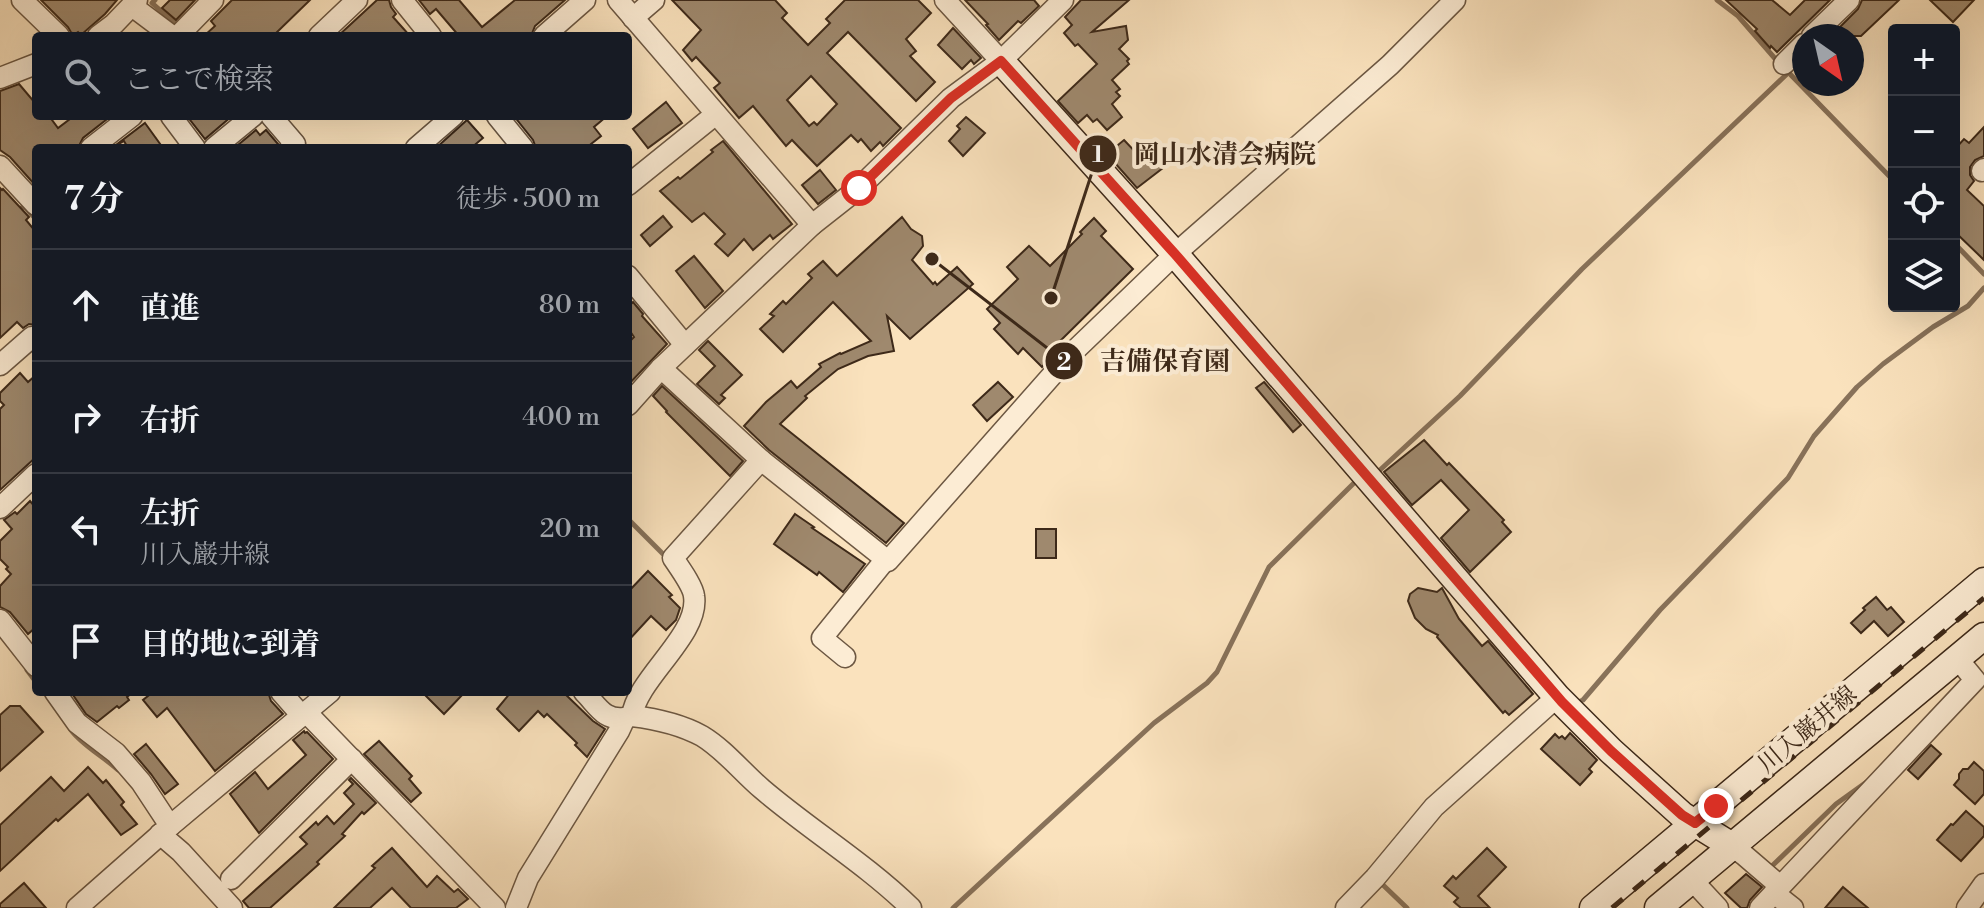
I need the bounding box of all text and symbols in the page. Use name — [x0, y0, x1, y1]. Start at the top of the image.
north arrow — [1792, 24, 1864, 96]
map controls — [1888, 24, 1960, 312]
button: + — [1888, 24, 1960, 96]
search box — [32, 32, 632, 120]
icon: search — [60, 54, 104, 98]
text: ここで検索 — [124, 61, 274, 99]
button: − — [1888, 96, 1960, 168]
callout: 岡山水清会病院 — [1078, 129, 1332, 179]
text: 岡山水清会病院 — [1134, 139, 1316, 171]
text: 1 — [1092, 140, 1104, 170]
button: locate — [1888, 168, 1960, 240]
route start — [841, 170, 877, 206]
text: 7 分 — [64, 179, 124, 221]
text: 徒歩 · 500 m — [456, 183, 600, 215]
button: layers — [1888, 240, 1960, 312]
icon: ahead — [64, 283, 108, 327]
text: 80 m — [539, 289, 600, 321]
text: 直進 — [140, 290, 200, 328]
callout: 吉備保育園 — [1044, 336, 1246, 386]
text: 吉備保育園 — [1100, 346, 1230, 378]
text: 2 — [1057, 348, 1072, 378]
icon: right — [64, 395, 108, 439]
text: 400 m — [522, 401, 600, 433]
text: 右折 — [140, 402, 200, 440]
text: 左折 — [140, 495, 200, 533]
icon: left — [64, 507, 108, 551]
text: 20 m — [540, 513, 600, 545]
text: 川入巌井線 — [140, 539, 270, 571]
icon: arrive — [64, 619, 108, 663]
text: 目的地に到着 — [140, 626, 320, 664]
street label: 川入巌井線 — [1752, 680, 1863, 780]
route end — [1698, 788, 1734, 824]

